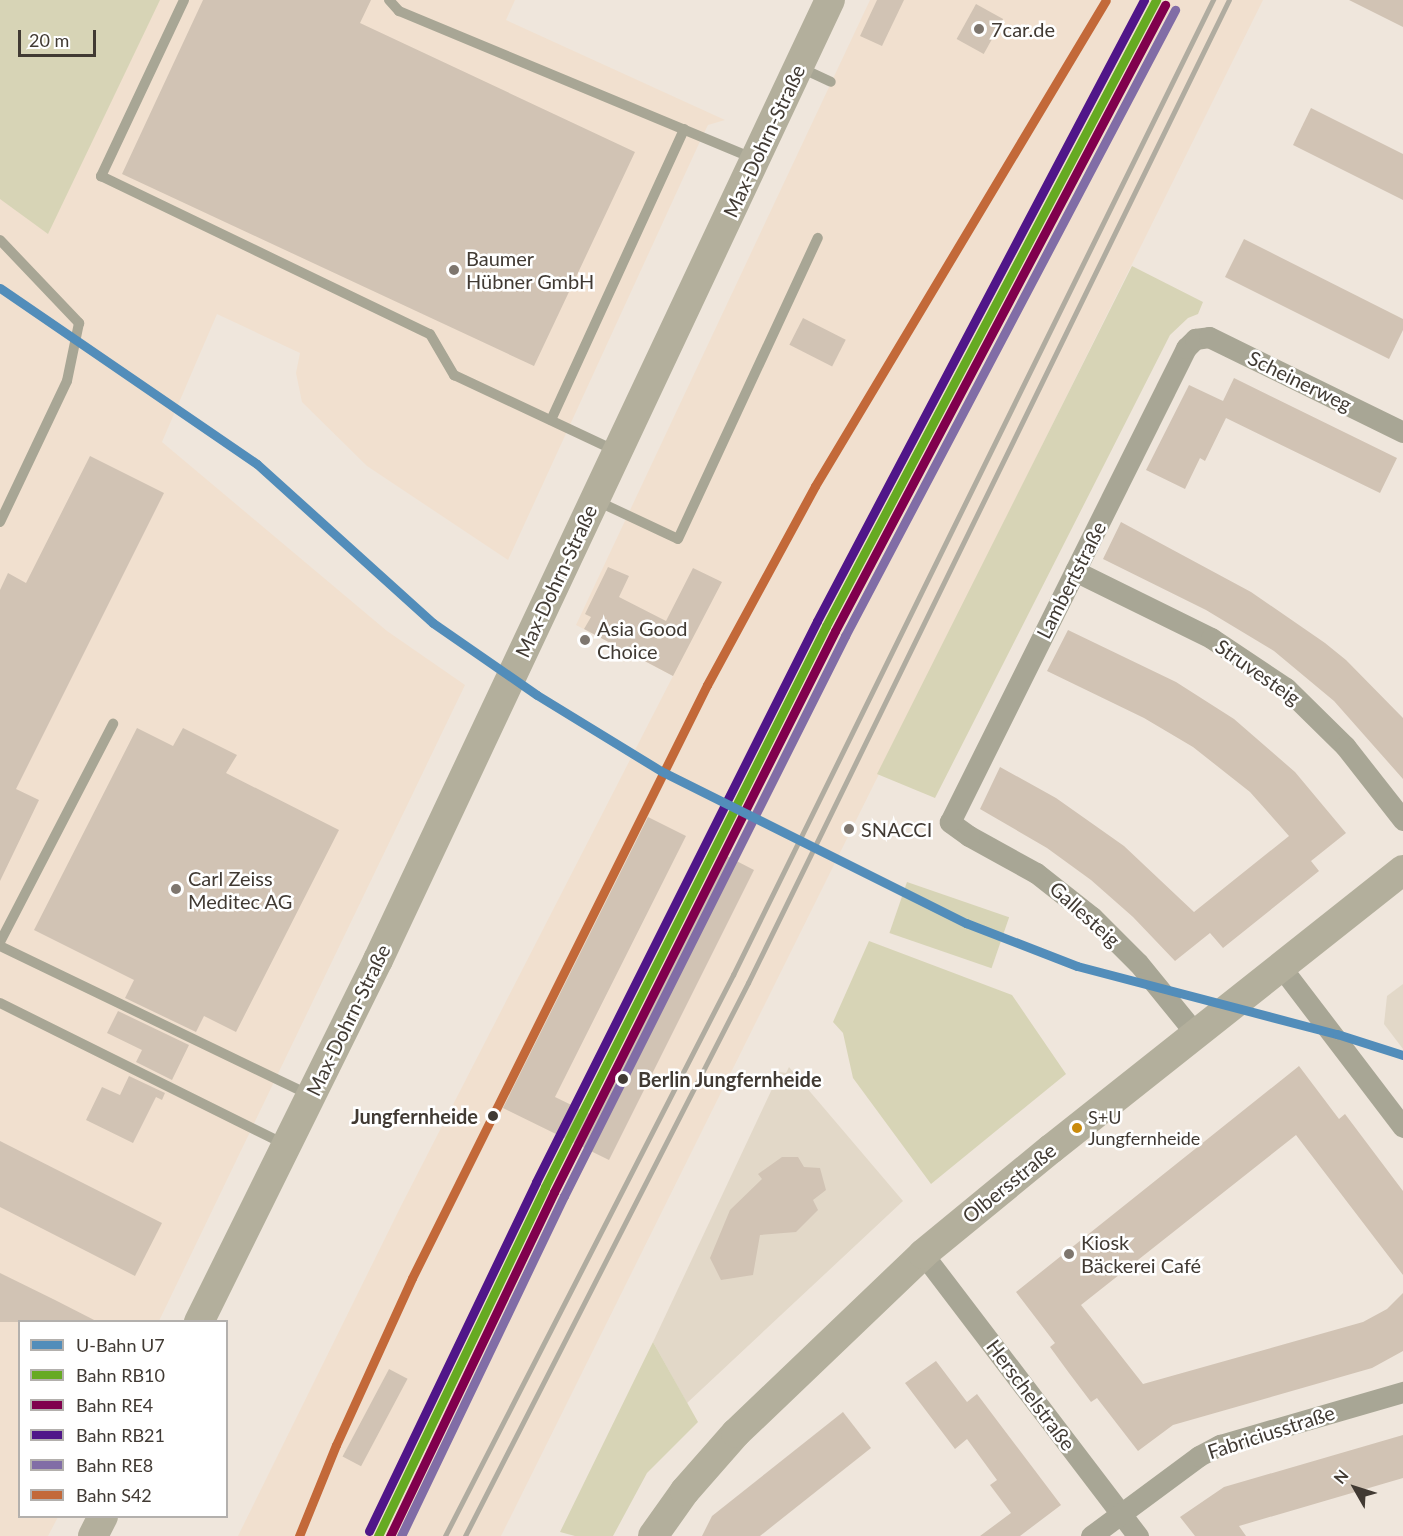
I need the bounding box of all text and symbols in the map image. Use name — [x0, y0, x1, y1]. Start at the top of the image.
place label: 7car.de — [991, 17, 1055, 41]
scale bar — [21, 18, 99, 56]
marker: 7car.de — [972, 22, 986, 36]
text: 20 m — [29, 29, 69, 51]
street label: Max-Dohrn-Straße — [718, 61, 810, 221]
place label: Baumer Hübner GmbH — [466, 246, 595, 293]
marker: Baumer Hübner GmbH — [447, 263, 461, 277]
street label: Scheinerweg — [1244, 346, 1356, 416]
street label: Max-Dohrn-Straße — [510, 501, 602, 661]
street label: Lambertstraße — [1031, 518, 1111, 642]
place label: Asia Good Choice — [597, 616, 687, 663]
marker: Asia Good Choice — [578, 633, 592, 647]
street label: Struvesteig — [1211, 634, 1305, 710]
place label: SNACCI — [861, 817, 932, 841]
marker: SNACCI — [842, 822, 856, 836]
place label: Carl Zeiss Meditec AG — [188, 866, 293, 913]
street label: Gallesteig — [1045, 876, 1125, 952]
marker: Carl Zeiss Meditec AG — [169, 882, 183, 896]
street label: Max-Dohrn-Straße — [301, 940, 395, 1100]
place label: Berlin Jungfernheide — [638, 1067, 822, 1091]
marker: Berlin Jungfernheide — [613, 1069, 633, 1089]
place label: Jungfernheide — [351, 1104, 478, 1128]
marker: Jungfernheide — [483, 1106, 503, 1126]
place label: S+U Jungfernheide — [1088, 1107, 1200, 1150]
marker: S+U Jungfernheide — [1071, 1122, 1083, 1134]
street label: Olbersstraße — [957, 1138, 1061, 1228]
place label: Kiosk Bäckerei Café — [1081, 1230, 1201, 1277]
marker: Kiosk Bäckerei Café — [1062, 1247, 1076, 1261]
legend — [18, 1320, 228, 1518]
text: U-Bahn U7 — [76, 1334, 165, 1356]
street label: Herschelstraße — [982, 1335, 1080, 1455]
text: Bahn RB10 — [76, 1364, 165, 1386]
text: Bahn RE4 — [76, 1394, 153, 1416]
street label: Fabriciusstraße — [1204, 1400, 1338, 1464]
text: Bahn RB21 — [76, 1424, 165, 1446]
text: Bahn RE8 — [76, 1454, 153, 1476]
north arrow — [1325, 1458, 1385, 1518]
text: N — [1329, 1466, 1352, 1487]
text: Bahn S42 — [76, 1484, 152, 1506]

